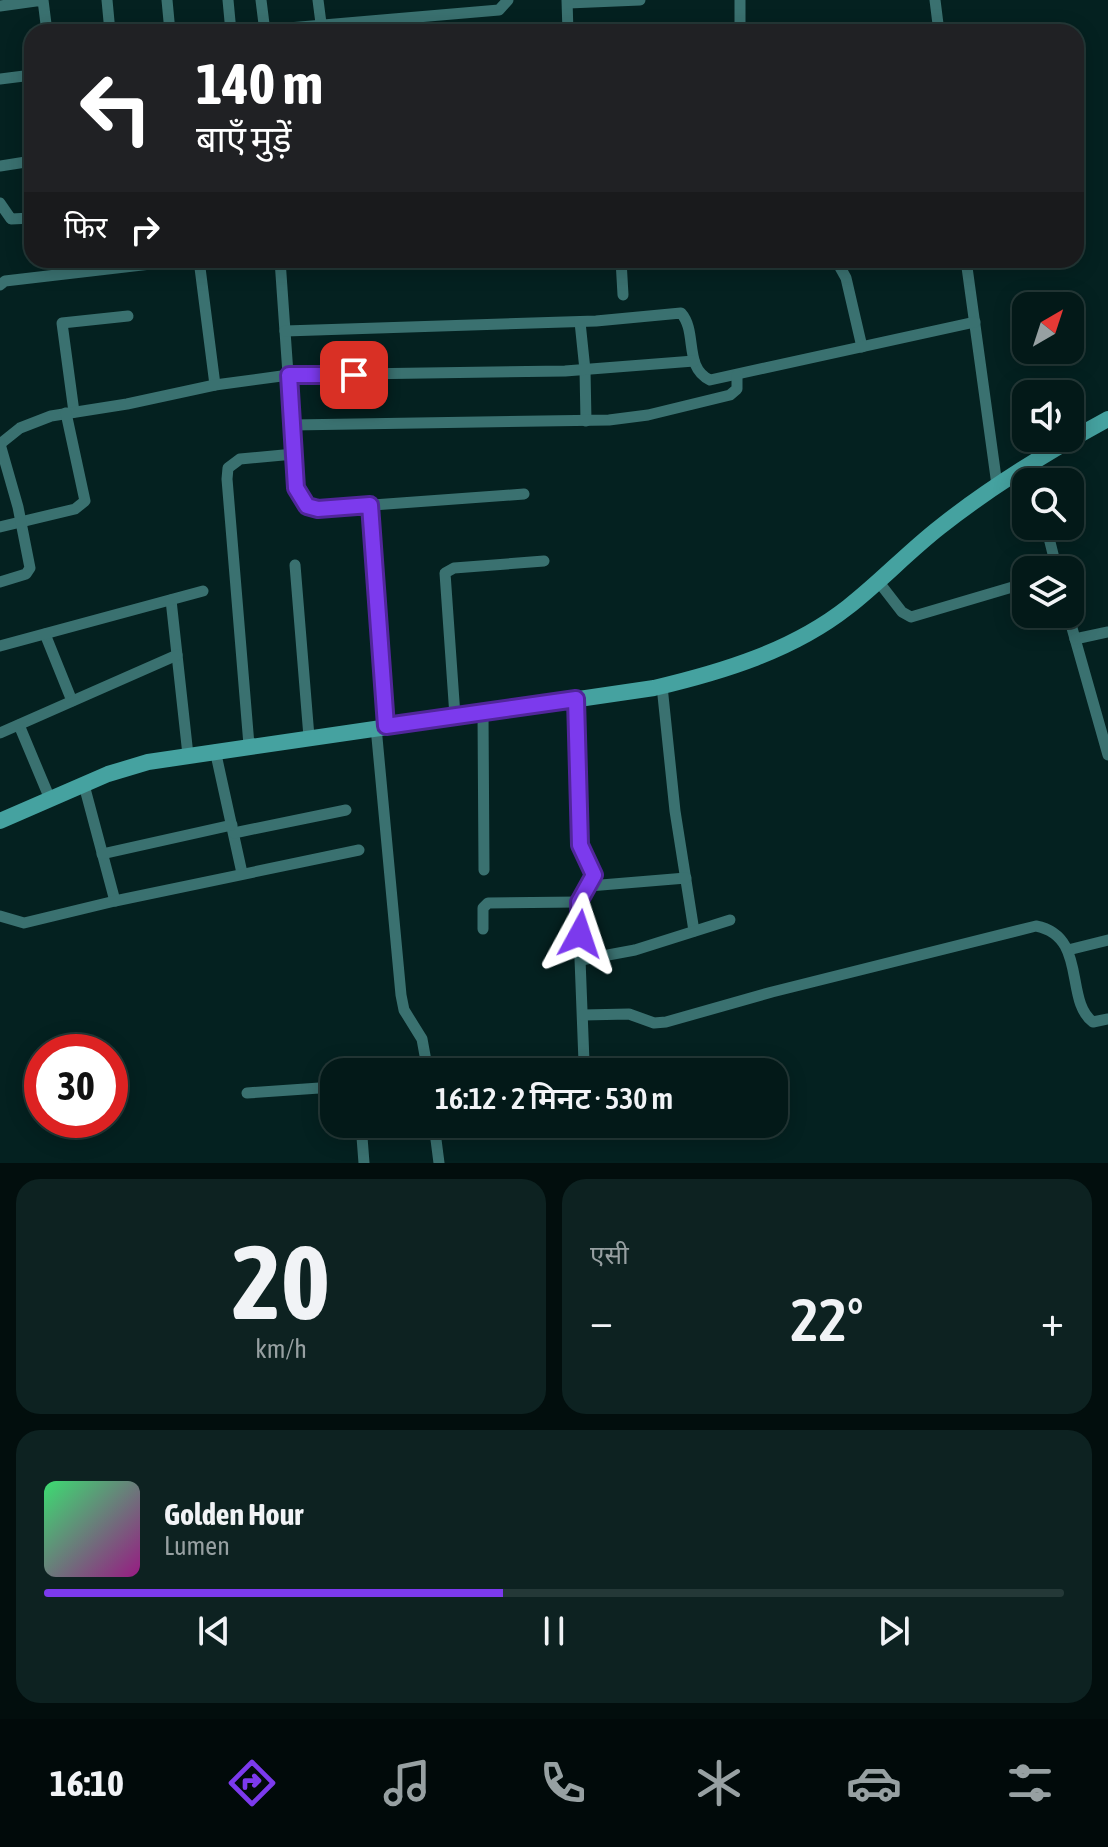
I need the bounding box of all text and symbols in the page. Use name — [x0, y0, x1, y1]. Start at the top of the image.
text: 140 m — [196, 52, 323, 116]
icon: left — [64, 56, 168, 160]
text: बाएँ मुड़ें — [196, 118, 292, 160]
icon: right — [123, 208, 167, 252]
text: फिर — [64, 210, 107, 244]
north arrow — [1012, 292, 1084, 364]
map controls — [1012, 292, 1084, 628]
pin — [320, 341, 388, 409]
icon: arrive — [332, 353, 376, 397]
button: sound — [1012, 380, 1084, 452]
button: search — [1012, 468, 1084, 540]
button: layers — [1012, 556, 1084, 628]
position arrow — [538, 892, 622, 976]
speed limit sign: 30 — [24, 1034, 128, 1138]
text: 16:12 · 2 मिनट · 530 m — [435, 1081, 673, 1115]
text: 20 — [232, 1222, 330, 1341]
text: एसी — [590, 1240, 629, 1270]
text: 22° — [791, 1285, 863, 1354]
text: − — [590, 1295, 613, 1345]
text: + — [1041, 1295, 1064, 1345]
text: km/h — [255, 1334, 307, 1364]
text: Golden Hour — [164, 1497, 303, 1531]
text: Lumen — [164, 1531, 230, 1561]
icon: previous — [192, 1609, 236, 1653]
icon: pause — [532, 1609, 576, 1653]
icon: next — [872, 1609, 916, 1653]
icon: directions — [224, 1755, 280, 1811]
icon: music — [379, 1755, 435, 1811]
icon: phone — [535, 1755, 591, 1811]
icon: climate — [691, 1755, 747, 1811]
icon: car — [846, 1755, 902, 1811]
icon: filters — [1002, 1755, 1058, 1811]
text: 16:10 — [50, 1762, 124, 1804]

